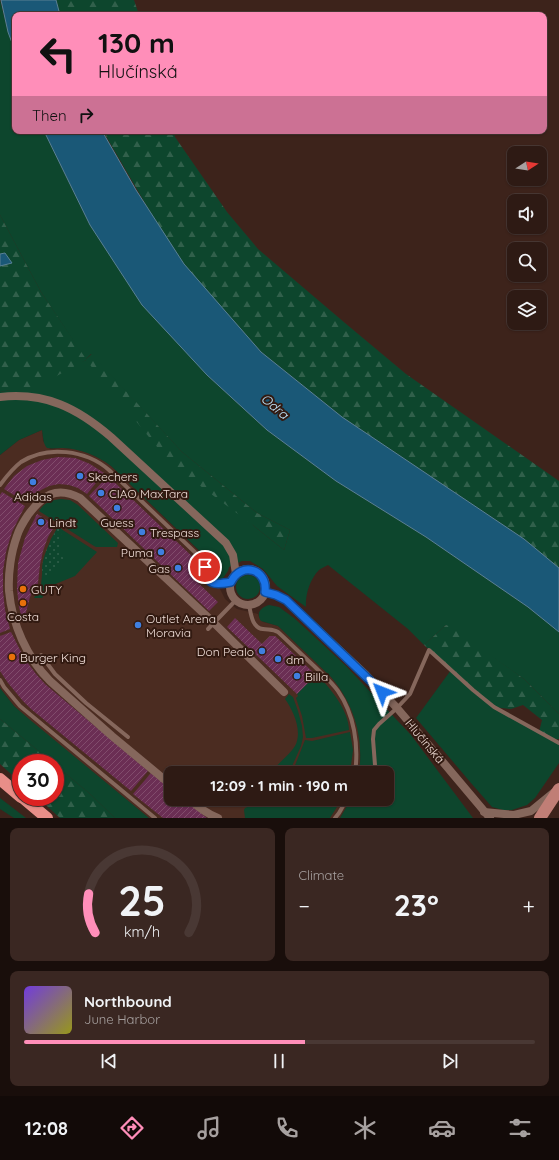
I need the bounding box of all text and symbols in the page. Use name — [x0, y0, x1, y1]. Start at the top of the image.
text: 130 m — [98, 25, 175, 60]
icon: left — [32, 28, 84, 80]
text: Hlučínská — [98, 60, 178, 83]
icon: right — [75, 104, 97, 126]
text: Then — [32, 106, 67, 125]
north arrow — [507, 146, 547, 186]
map controls — [507, 146, 547, 330]
button: sound — [507, 194, 547, 234]
button: search — [507, 242, 547, 282]
button: layers — [507, 290, 547, 330]
water label: Odra — [258, 390, 293, 423]
place label: Skechers — [88, 469, 138, 484]
marker: Skechers — [75, 471, 85, 481]
marker: Adidas — [28, 477, 38, 487]
place label: CIAO MaxTara — [109, 486, 188, 501]
marker: CIAO MaxTara — [96, 488, 106, 498]
place label: Adidas — [14, 489, 52, 504]
marker: Guess — [112, 503, 122, 513]
place label: Lindt — [49, 515, 76, 530]
place label: Guess — [100, 515, 134, 530]
marker: Lindt — [36, 517, 46, 527]
place label: Trespass — [150, 525, 199, 540]
marker: Trespass — [137, 527, 147, 537]
place label: Puma — [121, 545, 153, 560]
marker: Puma — [156, 547, 166, 557]
pin — [188, 550, 222, 584]
icon: arrive — [194, 556, 216, 578]
place label: Gas — [149, 561, 170, 576]
marker: Gas — [173, 563, 183, 573]
place label: GUTY — [31, 582, 62, 597]
marker: GUTY — [18, 584, 28, 594]
marker: Costa — [18, 598, 28, 608]
place label: Costa — [7, 609, 39, 624]
place label: Outlet Arena Moravia — [146, 611, 216, 640]
marker: Outlet Arena Moravia — [133, 620, 143, 630]
place label: Don Pealo — [197, 644, 254, 659]
marker: Don Pealo — [257, 646, 267, 656]
place label: Burger King — [20, 650, 86, 665]
marker: Burger King — [7, 652, 17, 662]
place label: dm — [286, 652, 304, 667]
marker: dm — [273, 654, 283, 664]
place label: Billa — [305, 669, 328, 684]
marker: Billa — [292, 671, 302, 681]
position arrow — [361, 671, 403, 713]
street label: Hlučínská — [402, 716, 448, 766]
speed limit sign: 30 — [12, 754, 64, 806]
text: 12:09 · 1 min · 190 m — [210, 776, 348, 795]
text: Climate — [299, 867, 344, 883]
text: 25 — [118, 873, 166, 925]
text: 23° — [394, 886, 439, 924]
text: − — [299, 892, 310, 920]
text: + — [523, 892, 535, 920]
text: km/h — [124, 922, 160, 940]
text: Northbound — [84, 992, 172, 1011]
text: June Harbor — [84, 1011, 160, 1027]
icon: previous — [98, 1050, 120, 1072]
icon: pause — [268, 1050, 290, 1072]
icon: next — [439, 1050, 461, 1072]
icon: directions — [118, 1114, 146, 1142]
icon: music — [195, 1114, 223, 1142]
icon: phone — [273, 1114, 301, 1142]
icon: climate — [351, 1114, 379, 1142]
icon: car — [428, 1114, 456, 1142]
icon: filters — [506, 1114, 534, 1142]
text: 12:08 — [25, 1117, 68, 1140]

